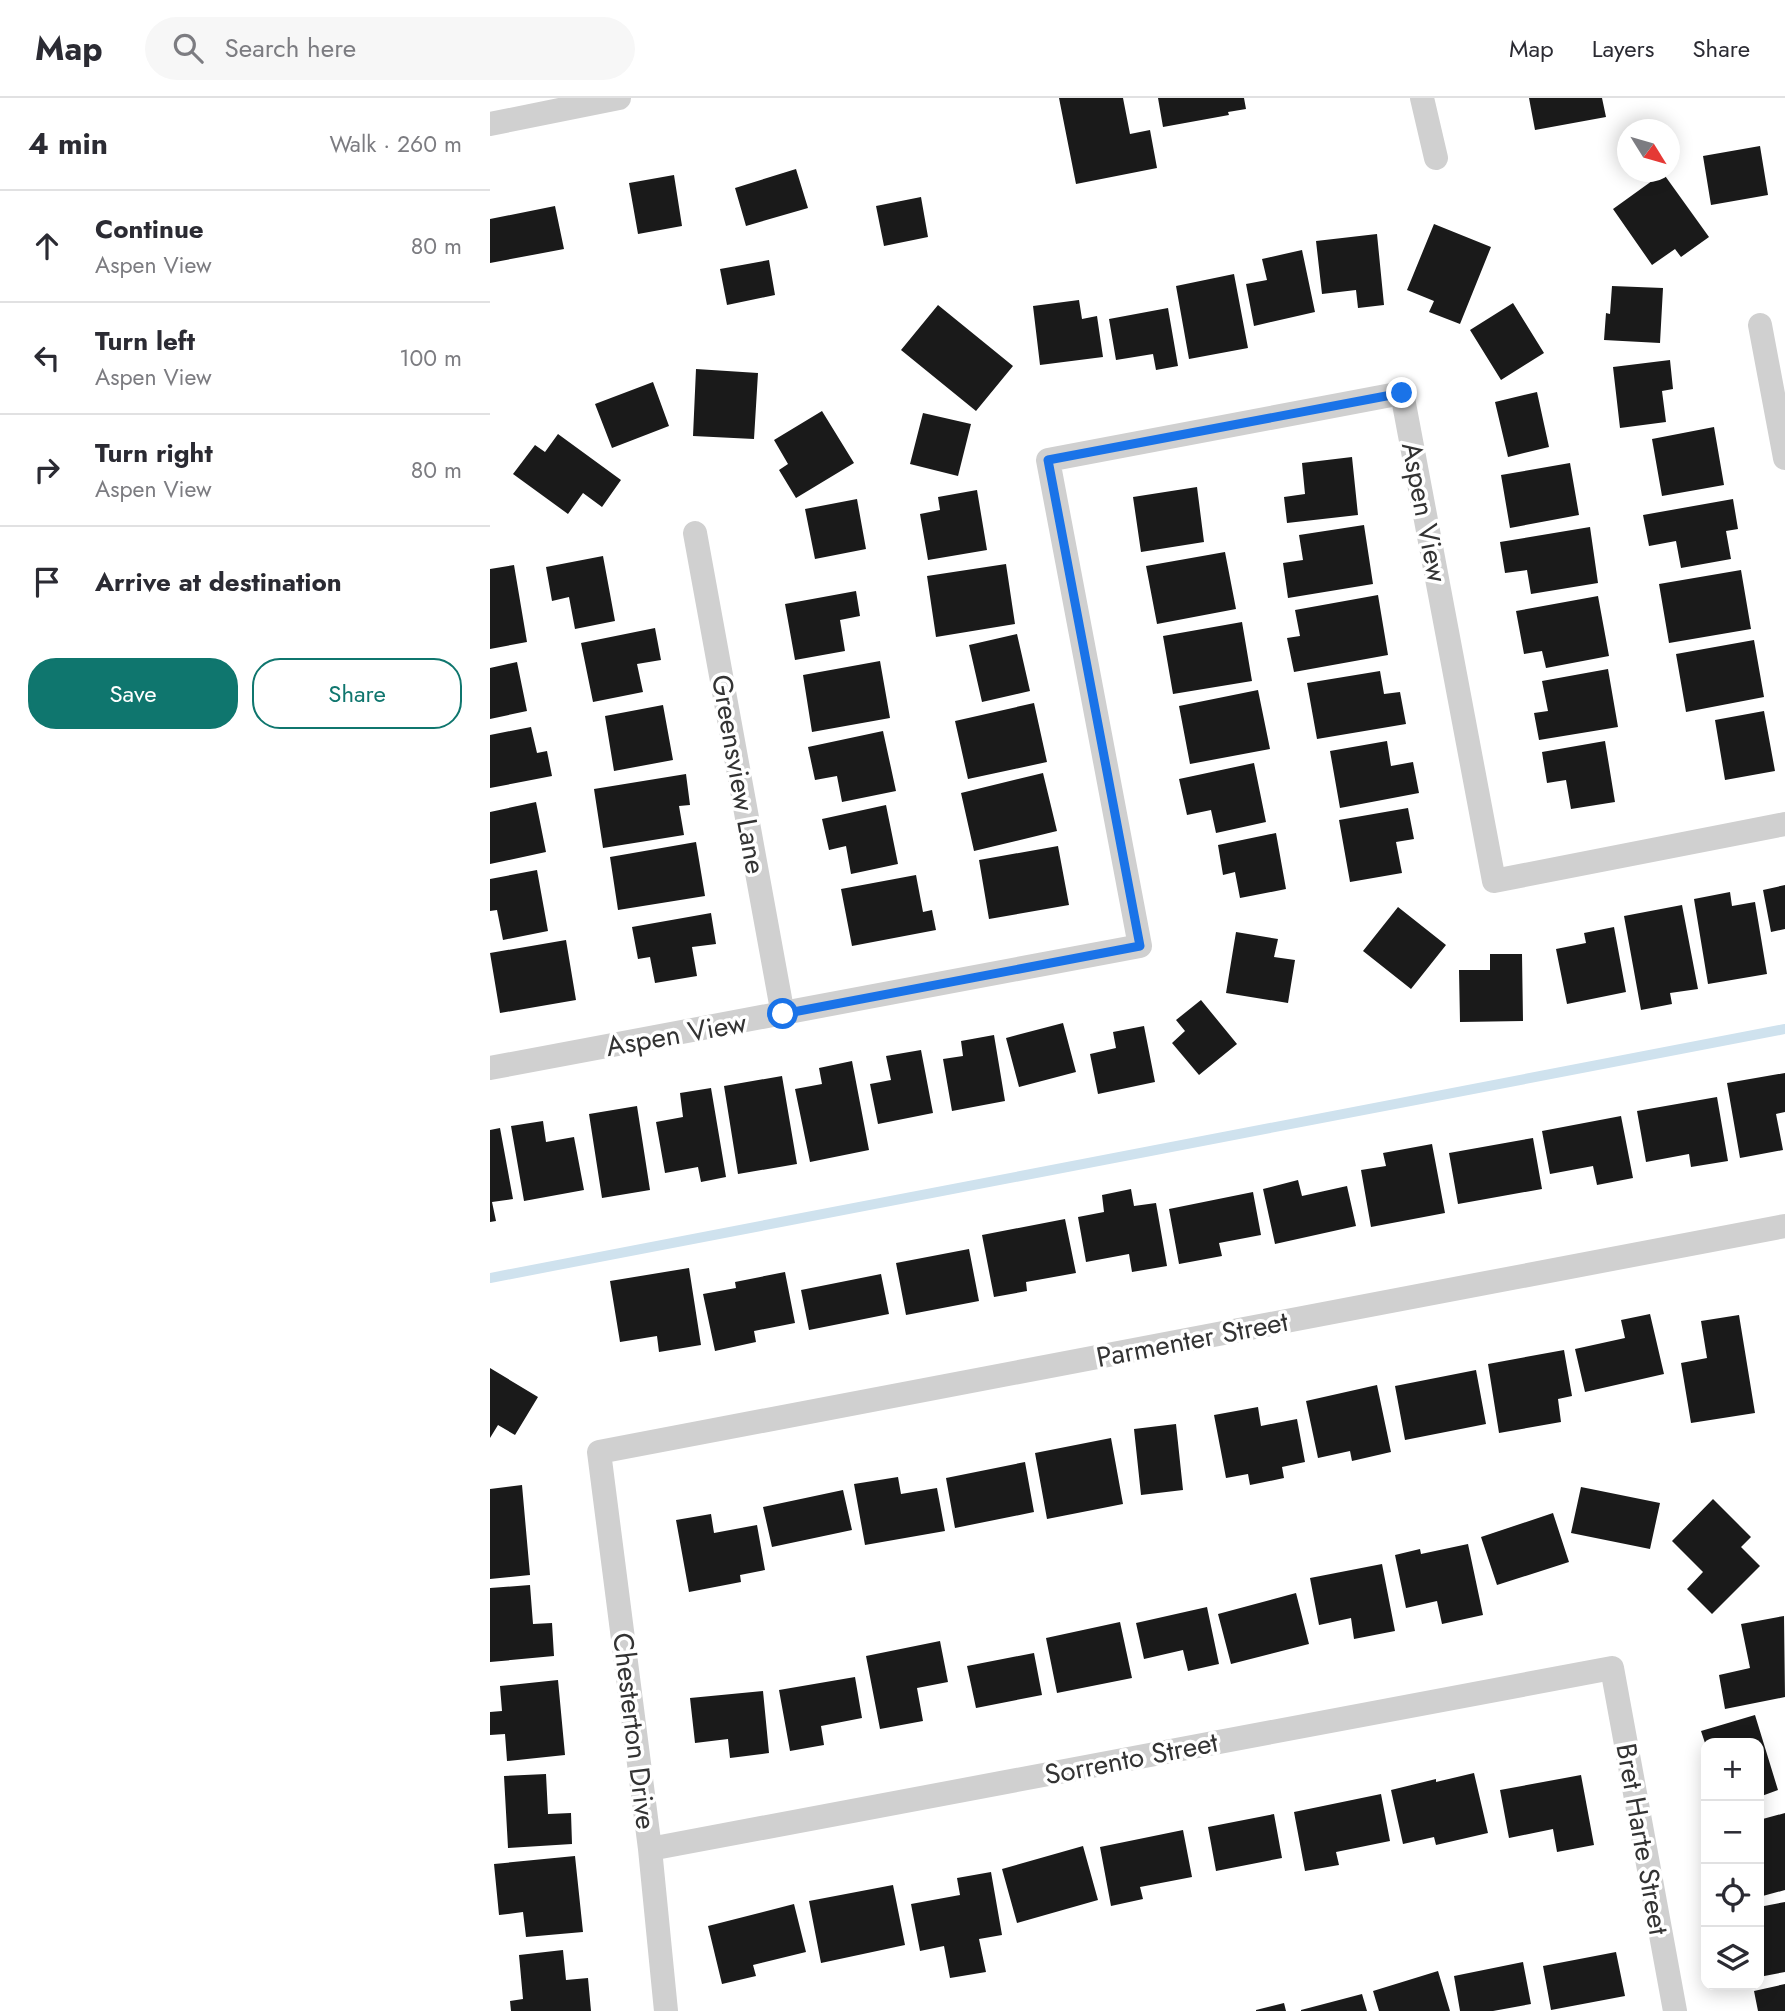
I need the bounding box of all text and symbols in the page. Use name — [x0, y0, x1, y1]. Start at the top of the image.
search box — [145, 17, 635, 80]
text: Map — [35, 25, 103, 72]
icon: search — [169, 29, 207, 67]
text: Search here — [225, 29, 356, 67]
text: Map — [1509, 31, 1554, 66]
text: Layers — [1592, 31, 1654, 66]
text: Share — [1692, 31, 1750, 66]
north arrow — [1617, 119, 1680, 182]
text: 4 min — [28, 122, 108, 165]
text: Walk · 260 m — [329, 127, 462, 161]
text: Continue — [95, 210, 204, 248]
icon: ahead — [28, 227, 66, 265]
text: 80 m — [411, 229, 462, 263]
text: Aspen View — [95, 248, 212, 282]
text: Turn left — [95, 322, 195, 360]
icon: left — [28, 339, 66, 377]
text: 100 m — [399, 341, 462, 375]
text: Aspen View — [95, 360, 212, 394]
route end — [1386, 377, 1417, 408]
text: Turn right — [95, 434, 213, 472]
street label: Aspen View — [1391, 438, 1458, 586]
icon: right — [28, 451, 66, 489]
text: 80 m — [411, 453, 462, 487]
text: Aspen View — [95, 472, 212, 506]
icon: arrive — [28, 563, 66, 601]
text: Arrive at destination — [95, 563, 342, 601]
button: Save — [28, 658, 238, 729]
button: Share — [252, 658, 462, 729]
street label: Greensview Lane — [701, 671, 776, 877]
route start — [767, 998, 798, 1029]
street label: Aspen View — [603, 1002, 750, 1067]
street label: Parmenter Street — [1093, 1301, 1292, 1378]
street label: Chesterton Drive — [602, 1630, 667, 1832]
street label: Sorrento Street — [1041, 1722, 1222, 1795]
map controls — [1701, 1738, 1764, 1990]
button: + — [1701, 1738, 1764, 1801]
street label: Bret Harte Street — [1605, 1740, 1680, 1938]
button: − — [1701, 1801, 1764, 1864]
button: locate — [1701, 1864, 1764, 1927]
button: layers — [1701, 1927, 1764, 1990]

